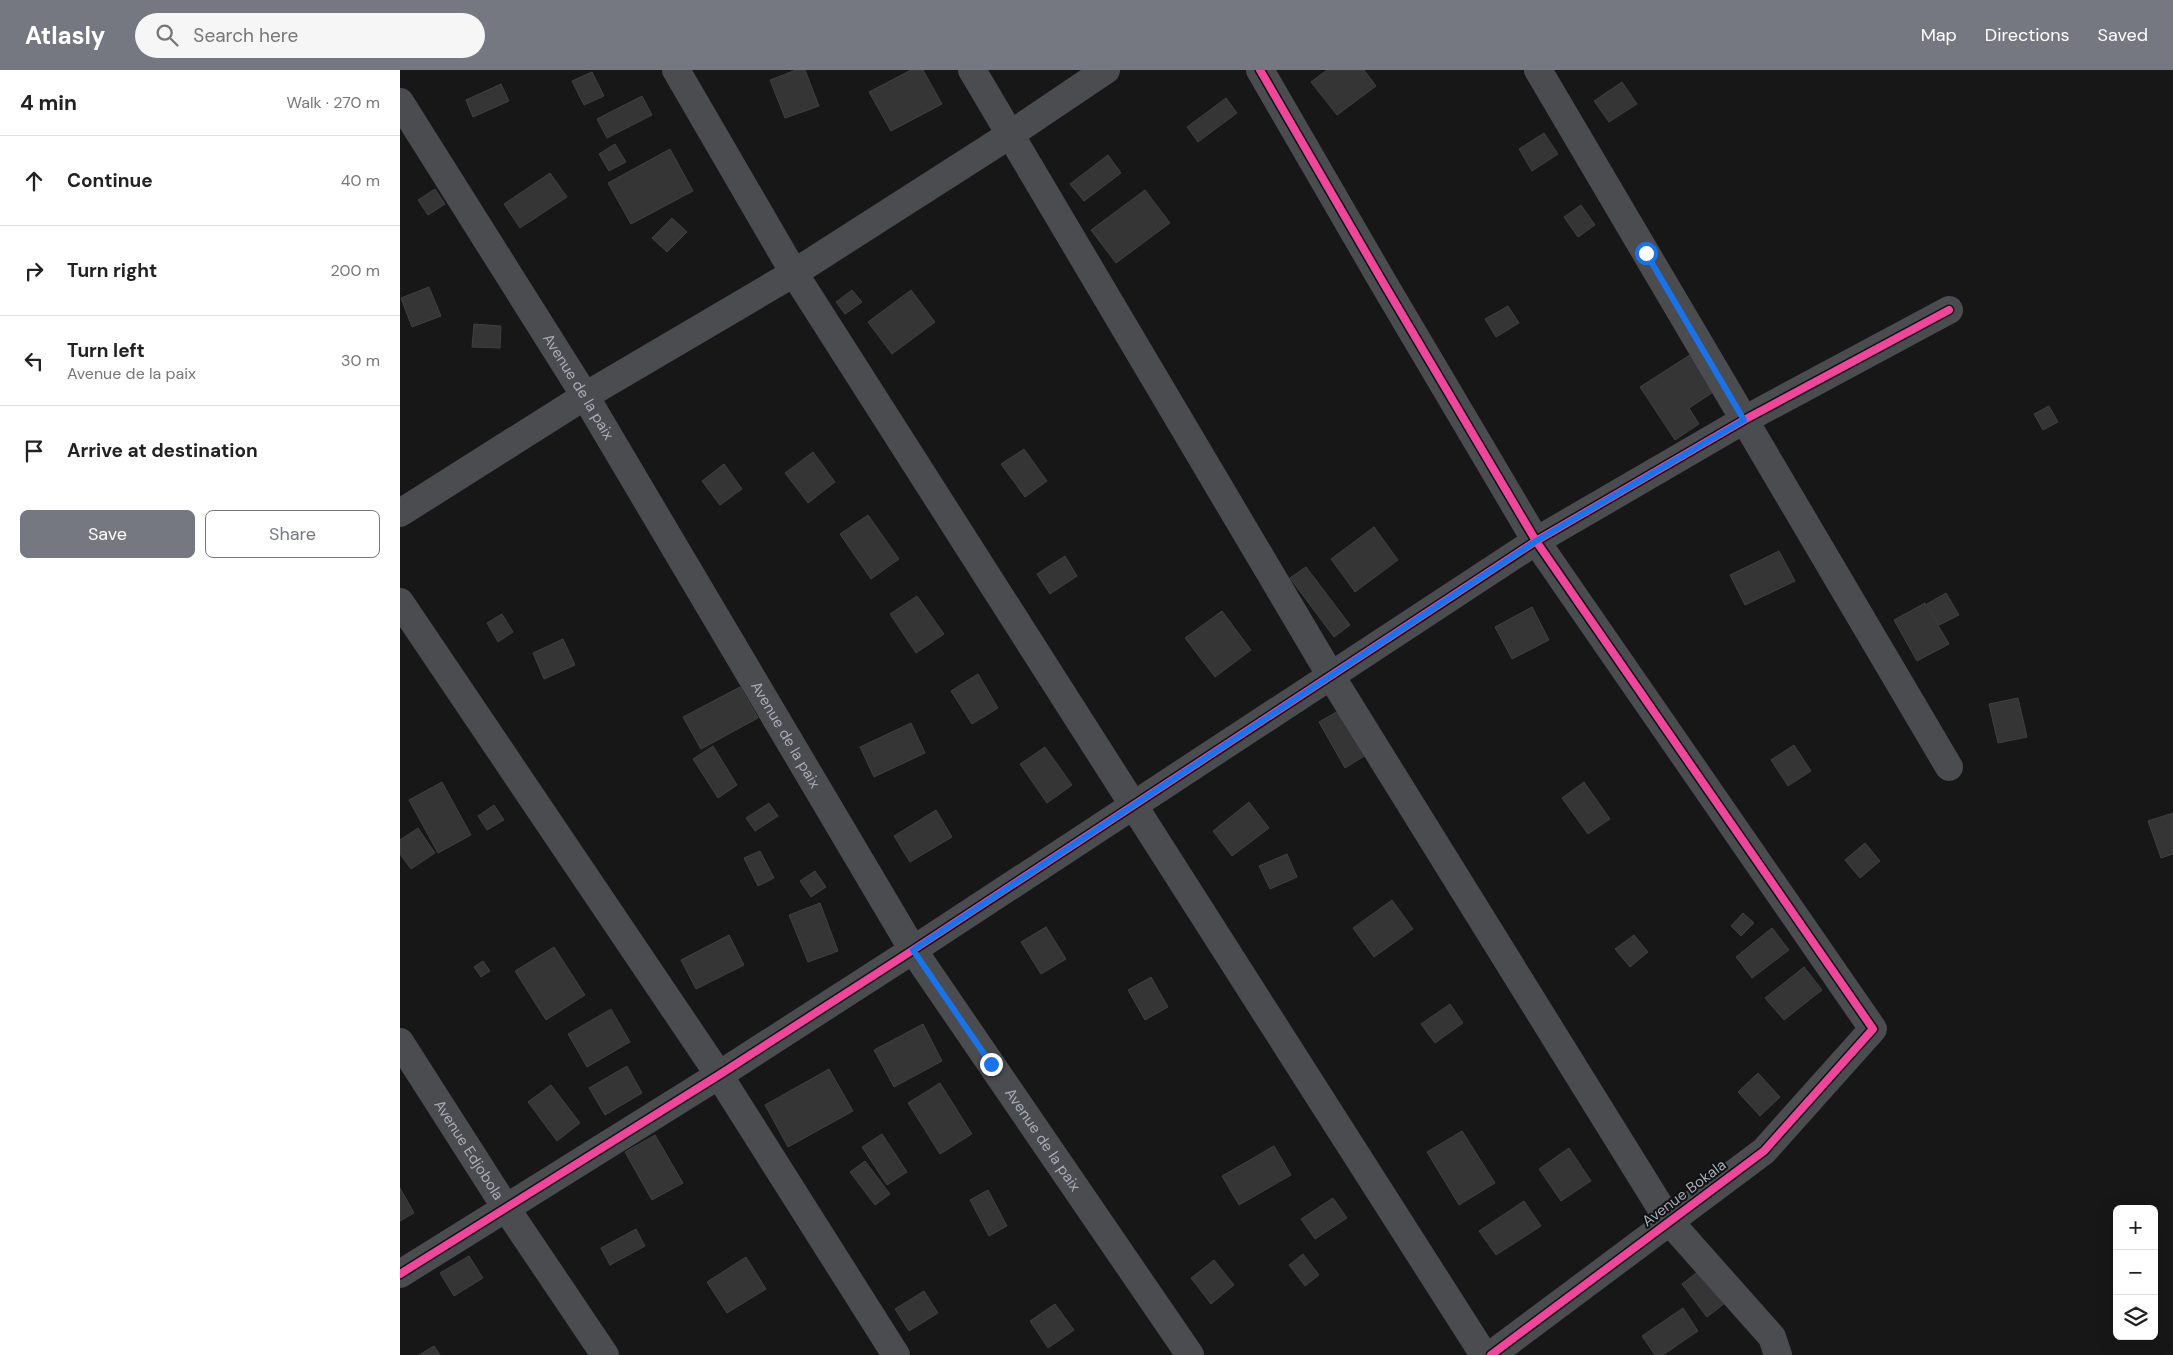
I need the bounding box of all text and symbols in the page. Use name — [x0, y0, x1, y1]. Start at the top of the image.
search box — [135, 13, 485, 58]
text: Atlasly — [25, 20, 105, 51]
icon: search — [153, 21, 181, 49]
text: Search here — [193, 23, 298, 48]
text: Map — [1921, 23, 1957, 47]
text: Directions — [1985, 23, 2070, 47]
text: Saved — [2098, 23, 2148, 47]
text: 4 min — [20, 89, 77, 117]
text: Walk · 270 m — [287, 92, 380, 113]
icon: ahead — [20, 167, 48, 195]
text: Continue — [67, 168, 153, 193]
text: 40 m — [341, 170, 380, 191]
route start — [1635, 242, 1658, 265]
icon: right — [20, 257, 48, 285]
text: Turn right — [67, 258, 157, 283]
text: 200 m — [331, 260, 380, 281]
street label: Avenue de la paix — [538, 330, 619, 444]
text: Turn left — [67, 338, 145, 363]
icon: left — [20, 347, 48, 375]
text: 30 m — [341, 350, 380, 371]
text: Avenue de la paix — [67, 363, 196, 384]
icon: arrive — [20, 437, 48, 465]
text: Arrive at destination — [67, 438, 258, 463]
button: Save — [20, 510, 195, 558]
button: Share — [205, 510, 380, 558]
street label: Avenue de la paix — [746, 678, 825, 792]
route end — [980, 1053, 1003, 1076]
street label: Avenue de la paix — [1000, 1084, 1085, 1196]
street label: Avenue Edjobola — [429, 1096, 508, 1204]
street label: Avenue Bokala — [1638, 1155, 1730, 1231]
map controls — [2113, 1205, 2158, 1340]
button: + — [2113, 1205, 2158, 1250]
button: − — [2113, 1250, 2158, 1295]
button: layers — [2113, 1295, 2158, 1340]

